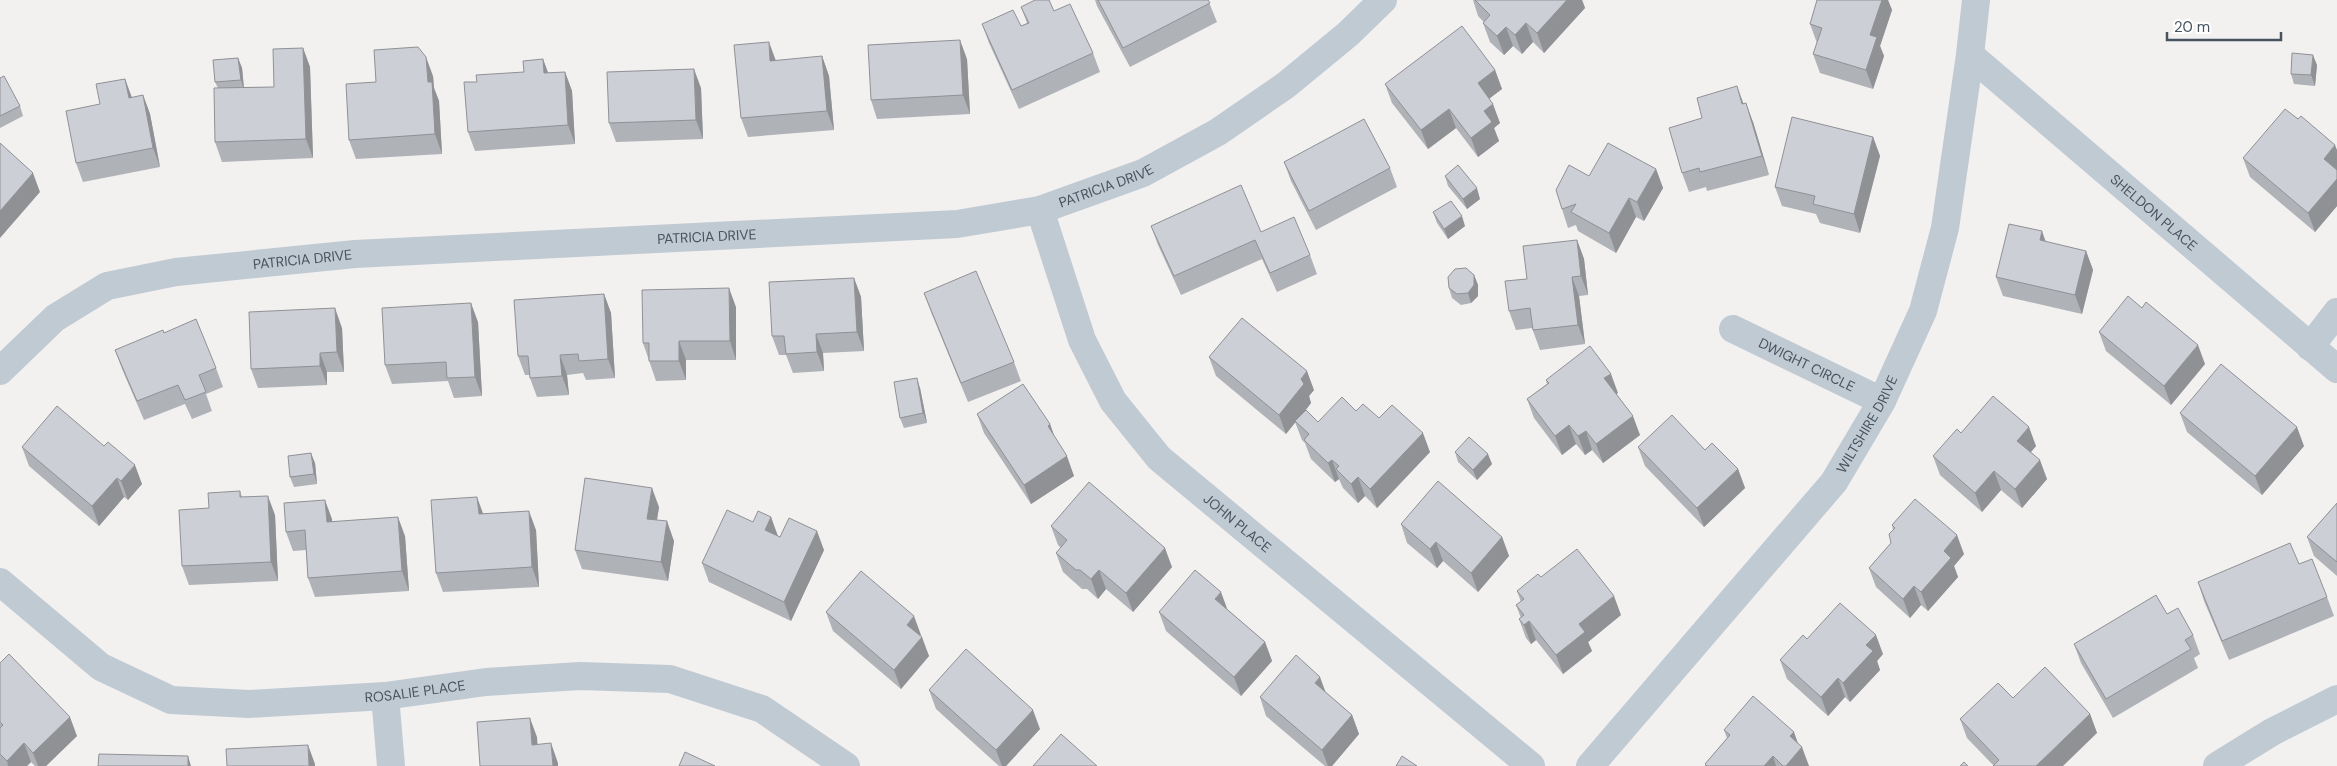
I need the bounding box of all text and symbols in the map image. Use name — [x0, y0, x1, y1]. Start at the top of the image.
scale bar — [2167, 10, 2281, 42]
text: 20 m — [2174, 17, 2210, 37]
street label: PATRICIA DRIVE — [1056, 160, 1157, 212]
street label: SHELDON PLACE — [2107, 170, 2201, 255]
street label: PATRICIA DRIVE — [657, 225, 757, 248]
street label: PATRICIA DRIVE — [252, 245, 353, 273]
street label: DWIGHT CIRCLE — [1756, 334, 1858, 396]
street label: WILTSHIRE DRIVE — [1832, 372, 1902, 477]
street label: JOHN PLACE — [1200, 489, 1275, 556]
street label: ROSALIE PLACE — [364, 676, 466, 706]

